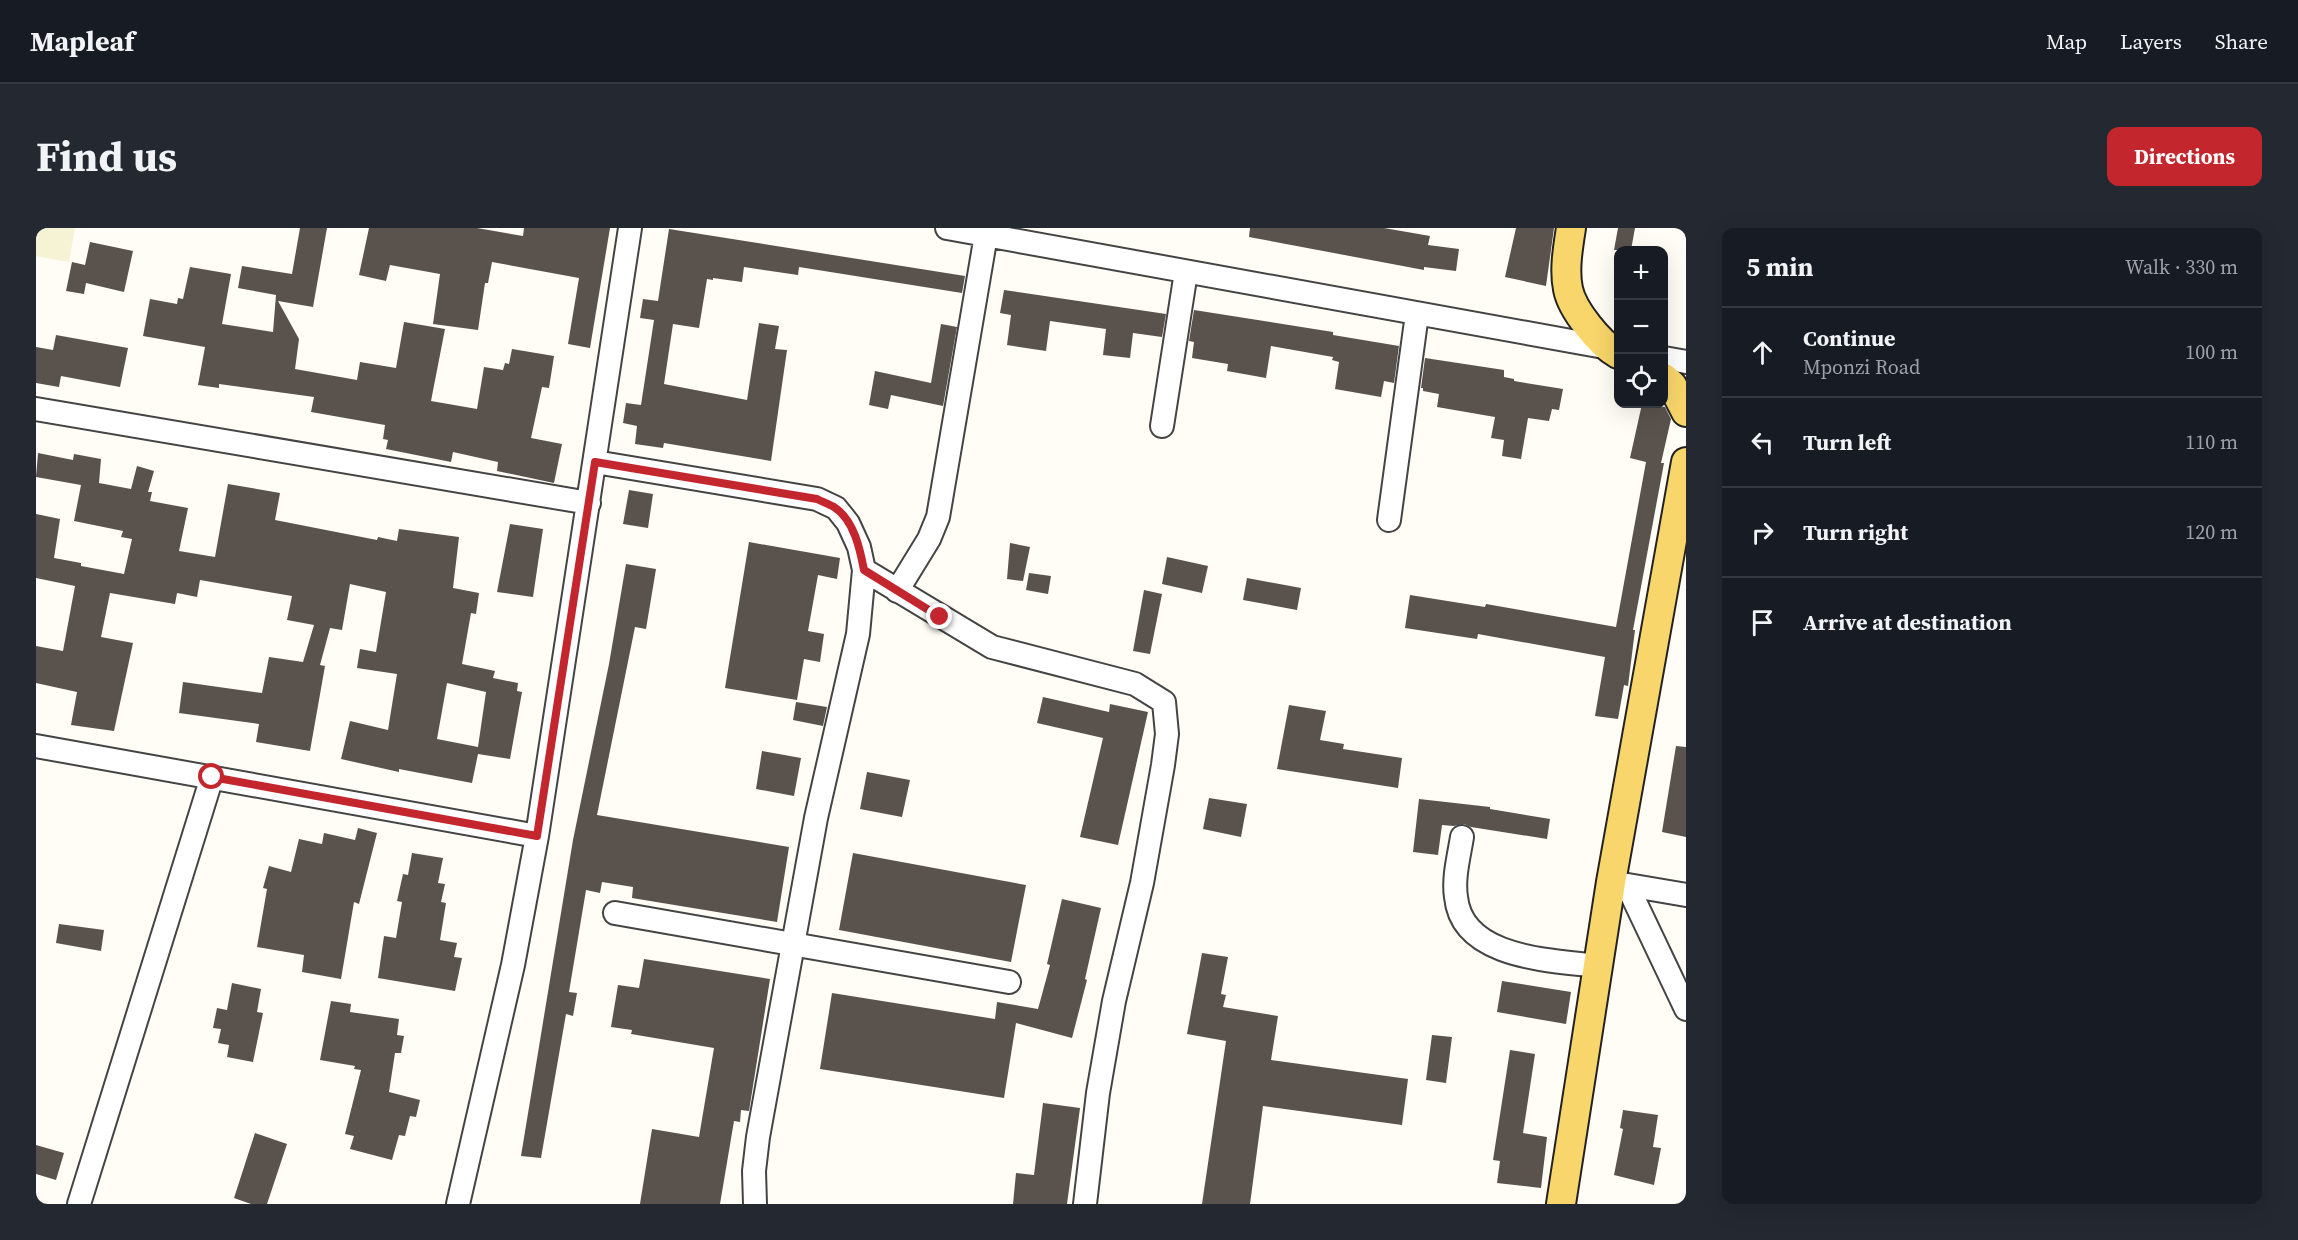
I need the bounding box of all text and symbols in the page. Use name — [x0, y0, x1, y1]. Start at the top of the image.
text: Mapleaf — [30, 22, 134, 60]
text: Map — [2046, 27, 2087, 56]
text: Layers — [2120, 27, 2182, 56]
text: Share — [2215, 27, 2268, 56]
text: Find us — [36, 127, 177, 185]
button: Directions — [2107, 127, 2262, 186]
map controls — [1614, 246, 1668, 408]
button: + — [1614, 246, 1668, 300]
text: 5 min — [1746, 249, 1813, 285]
text: Walk · 330 m — [2125, 253, 2238, 281]
button: − — [1614, 300, 1668, 354]
text: Continue — [1803, 323, 1896, 353]
icon: ahead — [1746, 336, 1779, 369]
text: 100 m — [2185, 338, 2238, 366]
text: Mponzi Road — [1803, 353, 1920, 381]
button: locate — [1614, 354, 1668, 408]
icon: left — [1746, 426, 1779, 459]
text: Turn left — [1803, 427, 1891, 457]
text: 110 m — [2185, 428, 2238, 456]
icon: right — [1746, 516, 1779, 549]
text: Turn right — [1803, 517, 1908, 547]
text: 120 m — [2185, 518, 2238, 546]
route end — [926, 603, 952, 629]
icon: arrive — [1746, 606, 1779, 639]
text: Arrive at destination — [1803, 607, 2012, 637]
route start — [198, 763, 224, 789]

